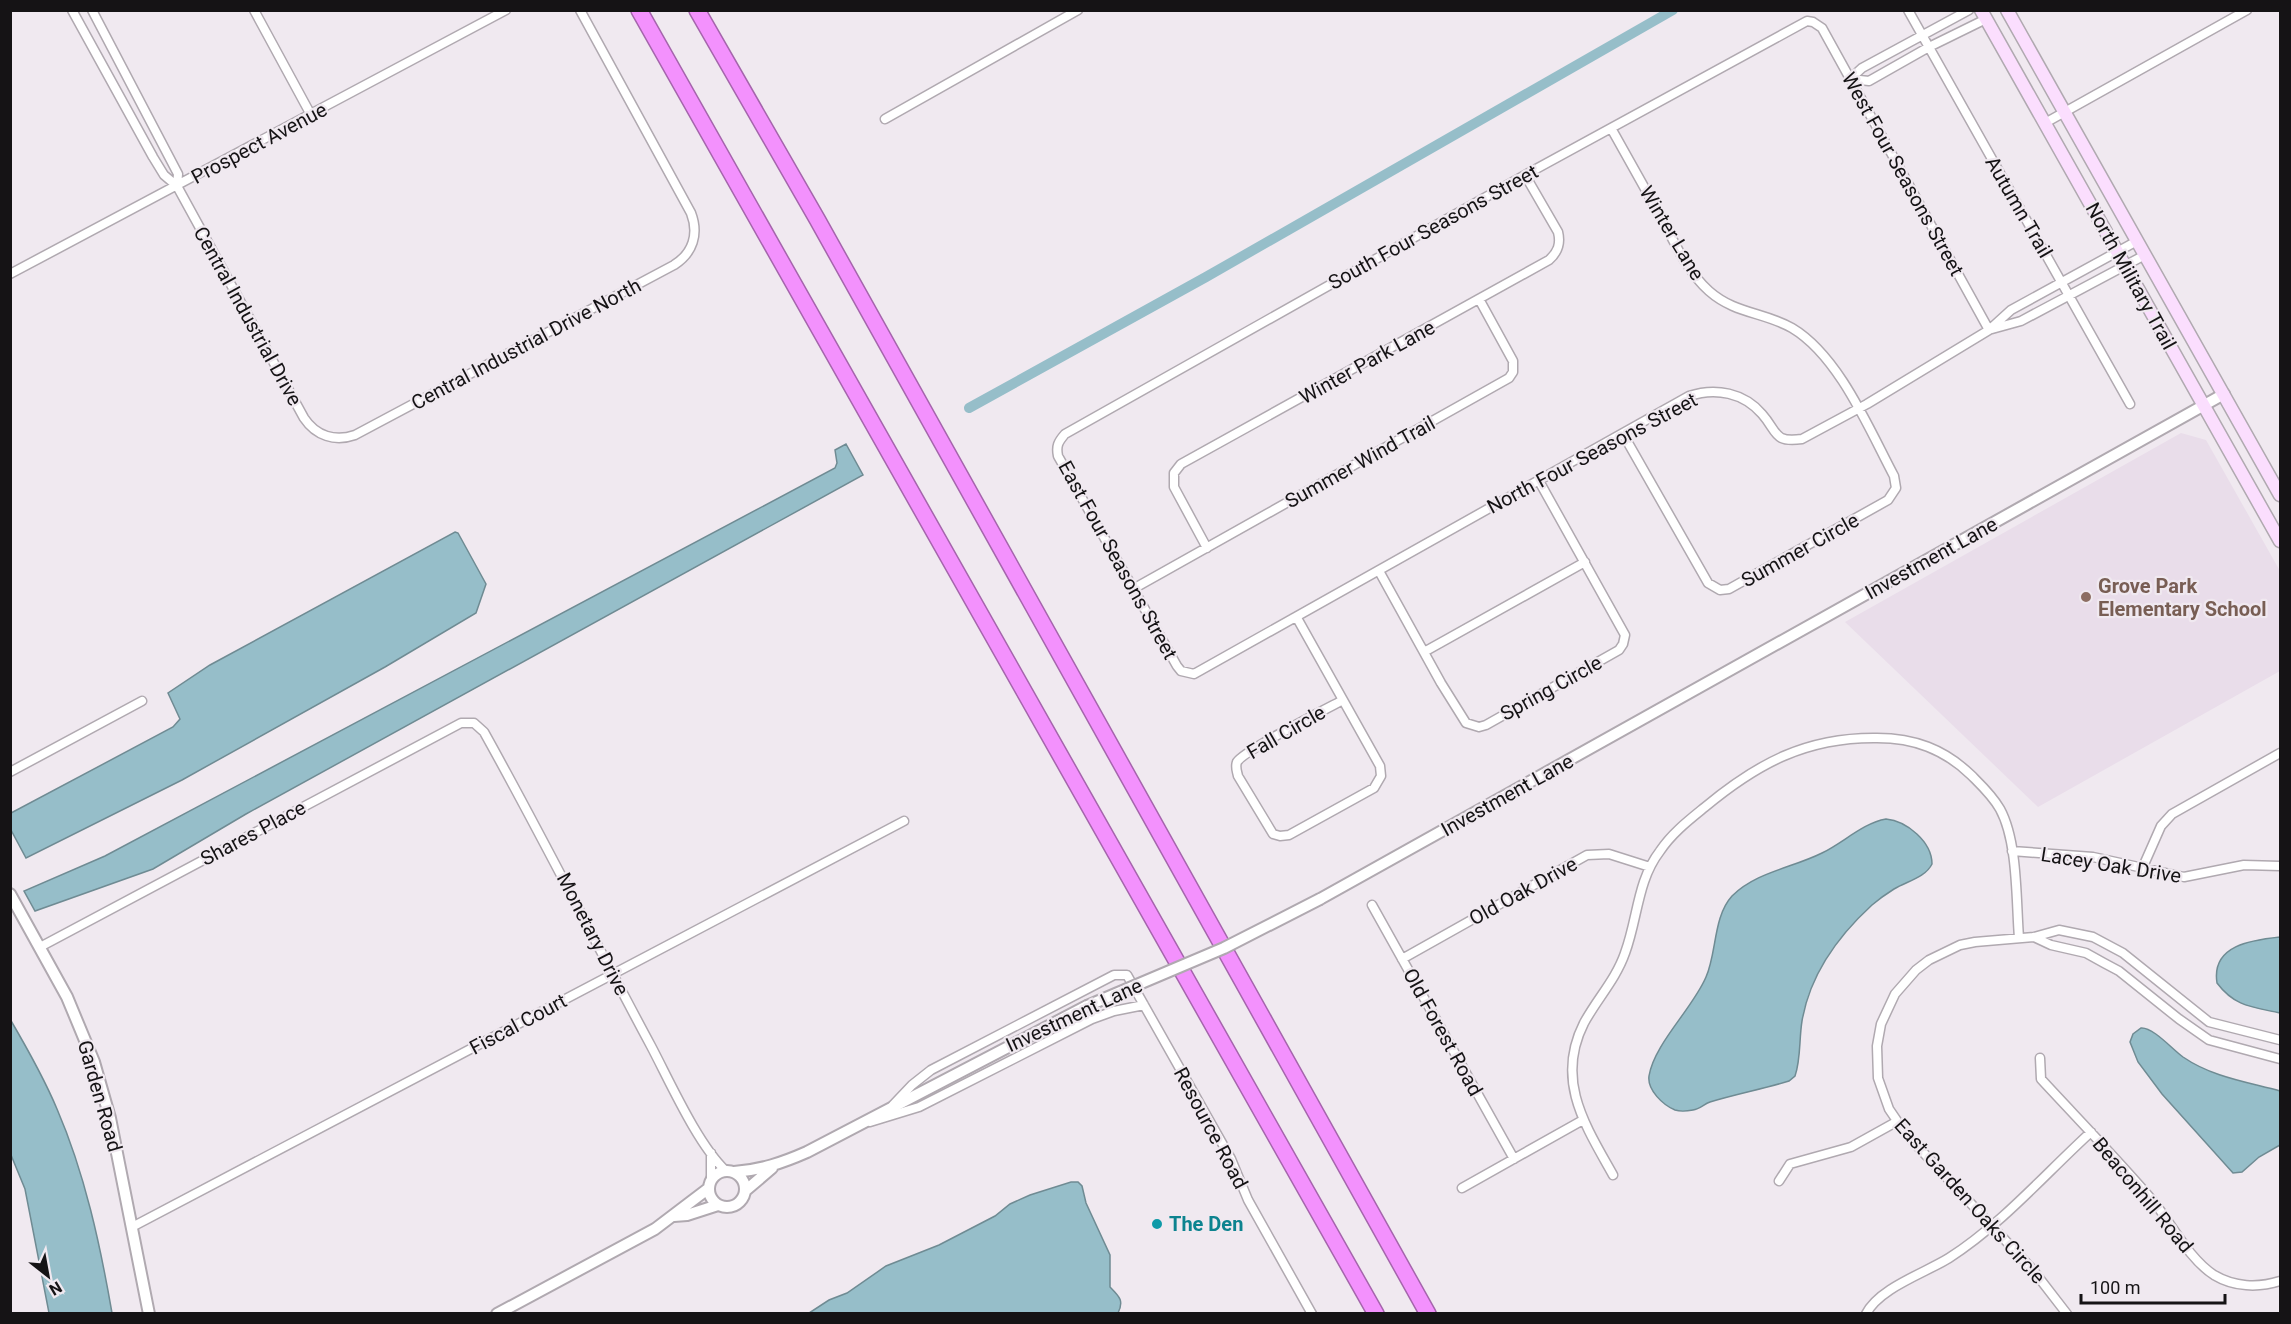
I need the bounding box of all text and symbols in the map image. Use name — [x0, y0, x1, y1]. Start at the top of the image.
street label: West Four Seasons Street — [1837, 68, 1969, 280]
street label: Prospect Avenue — [187, 97, 331, 189]
street label: Autumn Trail — [1980, 152, 2058, 262]
street label: South Four Seasons Street — [1324, 159, 1542, 295]
street label: Winter Lane — [1634, 181, 1710, 285]
street label: North Military Trail — [2081, 198, 2181, 354]
street label: Central Industrial Drive — [189, 222, 307, 410]
street label: Central Industrial Drive North — [407, 273, 645, 415]
street label: Winter Park Lane — [1295, 315, 1439, 409]
street label: North Four Seasons Street — [1483, 387, 1701, 519]
street label: Summer Wind Trail — [1281, 411, 1439, 513]
street label: East Four Seasons Street — [1053, 457, 1183, 663]
street label: Summer Circle — [1737, 508, 1863, 592]
street label: Investment Lane — [1861, 512, 2001, 604]
place label: Grove Park Elementary School — [2098, 574, 2267, 621]
marker: Grove Park Elementary School — [2079, 590, 2093, 604]
street label: Spring Circle — [1496, 650, 1606, 726]
street label: Fall Circle — [1242, 700, 1330, 764]
street label: Investment Lane — [1437, 749, 1577, 841]
street label: Shares Place — [196, 795, 310, 871]
street label: Lacey Oak Drive — [2039, 842, 2183, 888]
street label: Old Oak Drive — [1465, 852, 1581, 930]
street label: Monetary Drive — [552, 869, 634, 999]
street label: Old Forest Road — [1398, 964, 1488, 1100]
street label: Investment Lane — [1002, 973, 1146, 1057]
street label: Fiscal Court — [465, 988, 571, 1060]
street label: Garden Road — [73, 1037, 127, 1155]
street label: Resource Road — [1169, 1063, 1253, 1193]
street label: East Garden Oaks Circle — [1890, 1114, 2050, 1288]
street label: Beaconhill Road — [2088, 1132, 2198, 1258]
place label: The Den — [1169, 1212, 1243, 1236]
marker: The Den — [1150, 1217, 1164, 1231]
north arrow — [18, 1246, 78, 1306]
scale bar — [2081, 1267, 2225, 1305]
text: N — [46, 1277, 65, 1299]
text: 100 m — [2090, 1277, 2141, 1298]

